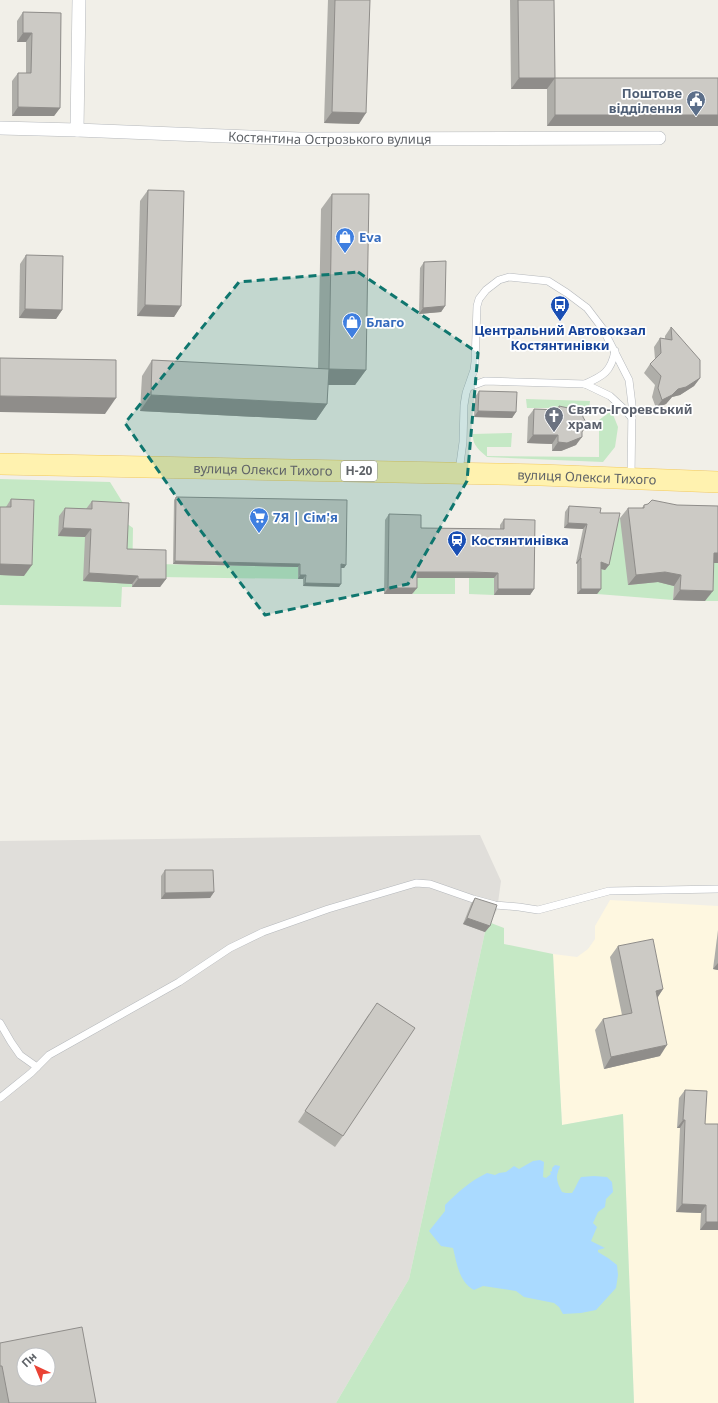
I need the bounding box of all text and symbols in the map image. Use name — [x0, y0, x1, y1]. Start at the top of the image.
place label: Поштове відділення — [609, 84, 682, 117]
public building icon: Поштове відділення — [685, 89, 707, 117]
street label: Костянтина Острозького вулиця — [228, 127, 431, 148]
shop icon: Eva — [334, 226, 356, 254]
place label: Eva — [359, 228, 382, 246]
bus stop icon: Центральний Автовокзал Костянтинівки — [549, 294, 571, 322]
shop icon: Благо — [341, 311, 363, 339]
place label: Благо — [366, 313, 404, 331]
place label: Центральний Автовокзал Костянтинівки — [474, 321, 646, 354]
place label: Свято-Ігоревський храм — [568, 400, 693, 433]
church icon: Свято-Ігоревський храм — [543, 405, 565, 433]
street label: вулиця Олекси Тихого — [193, 459, 333, 480]
road number: Н-20 — [341, 461, 377, 481]
street label: вулиця Олекси Тихого — [517, 466, 657, 489]
supermarket icon: 7Я | Сім'я — [248, 506, 270, 534]
place label: 7Я | Сім'я — [273, 508, 338, 526]
station icon: Костянтинівка — [446, 529, 468, 557]
place label: Костянтинівка — [471, 531, 569, 549]
north arrow — [16, 1347, 56, 1387]
text: Пн — [18, 1349, 40, 1370]

